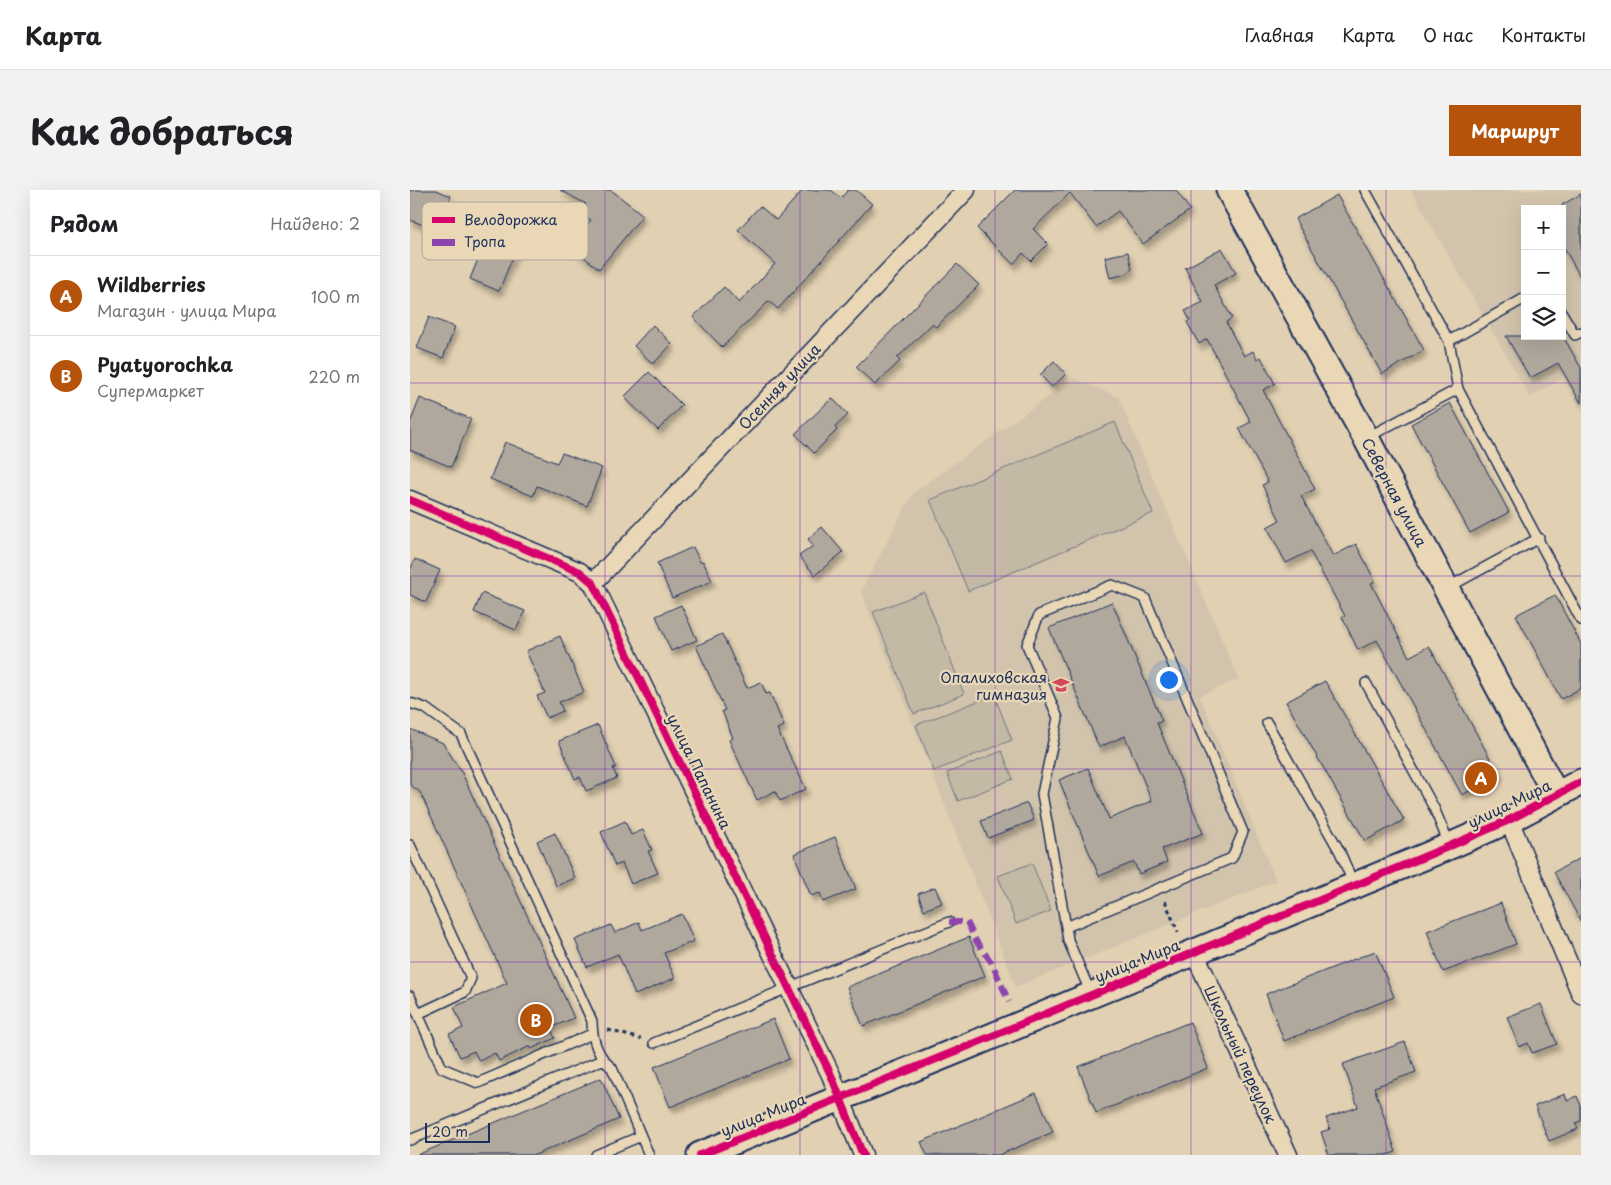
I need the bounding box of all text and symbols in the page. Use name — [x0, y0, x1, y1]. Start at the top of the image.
text: Карта — [25, 17, 102, 53]
text: Главная — [1245, 21, 1314, 48]
text: Карта — [1342, 21, 1395, 48]
text: О нас — [1423, 21, 1473, 48]
text: Контакты — [1501, 21, 1586, 48]
text: Как добраться — [30, 104, 294, 157]
button: Маршрут — [1449, 105, 1581, 156]
legend — [422, 202, 588, 260]
map controls — [1521, 205, 1566, 340]
button: + — [1521, 205, 1566, 250]
text: Рядом — [50, 207, 118, 239]
text: Велодорожка — [464, 209, 558, 230]
text: Найдено: 2 — [270, 211, 360, 235]
text: Тропа — [464, 231, 506, 252]
button: − — [1521, 250, 1566, 295]
text: Wildberries — [97, 270, 206, 298]
text: A — [60, 284, 72, 308]
text: 100 m — [311, 284, 360, 308]
button: layers — [1521, 295, 1566, 340]
text: Магазин · улица Мира — [97, 298, 276, 322]
street label: Осенняя улица — [733, 337, 826, 435]
text: Pyatyorochka — [97, 350, 233, 378]
text: B — [61, 364, 71, 388]
text: 220 m — [309, 364, 360, 388]
text: Супермаркет — [97, 378, 204, 402]
street label: Северная улица — [1357, 433, 1434, 551]
place label: Опалиховская гимназия — [940, 665, 1047, 705]
your location — [1156, 667, 1182, 693]
school or university icon: Опалиховская гимназия — [1051, 675, 1071, 695]
street label: улица Папанина — [662, 709, 738, 833]
pin: A — [1465, 759, 1497, 797]
street label: улица Мира — [1463, 773, 1555, 833]
street label: улица Мира — [1091, 932, 1184, 988]
street label: Школьный переулок — [1199, 981, 1283, 1127]
pin: B — [520, 1001, 552, 1039]
street label: улица Мира — [717, 1086, 810, 1142]
scale bar — [425, 1120, 490, 1143]
text: 20 m — [432, 1121, 468, 1142]

